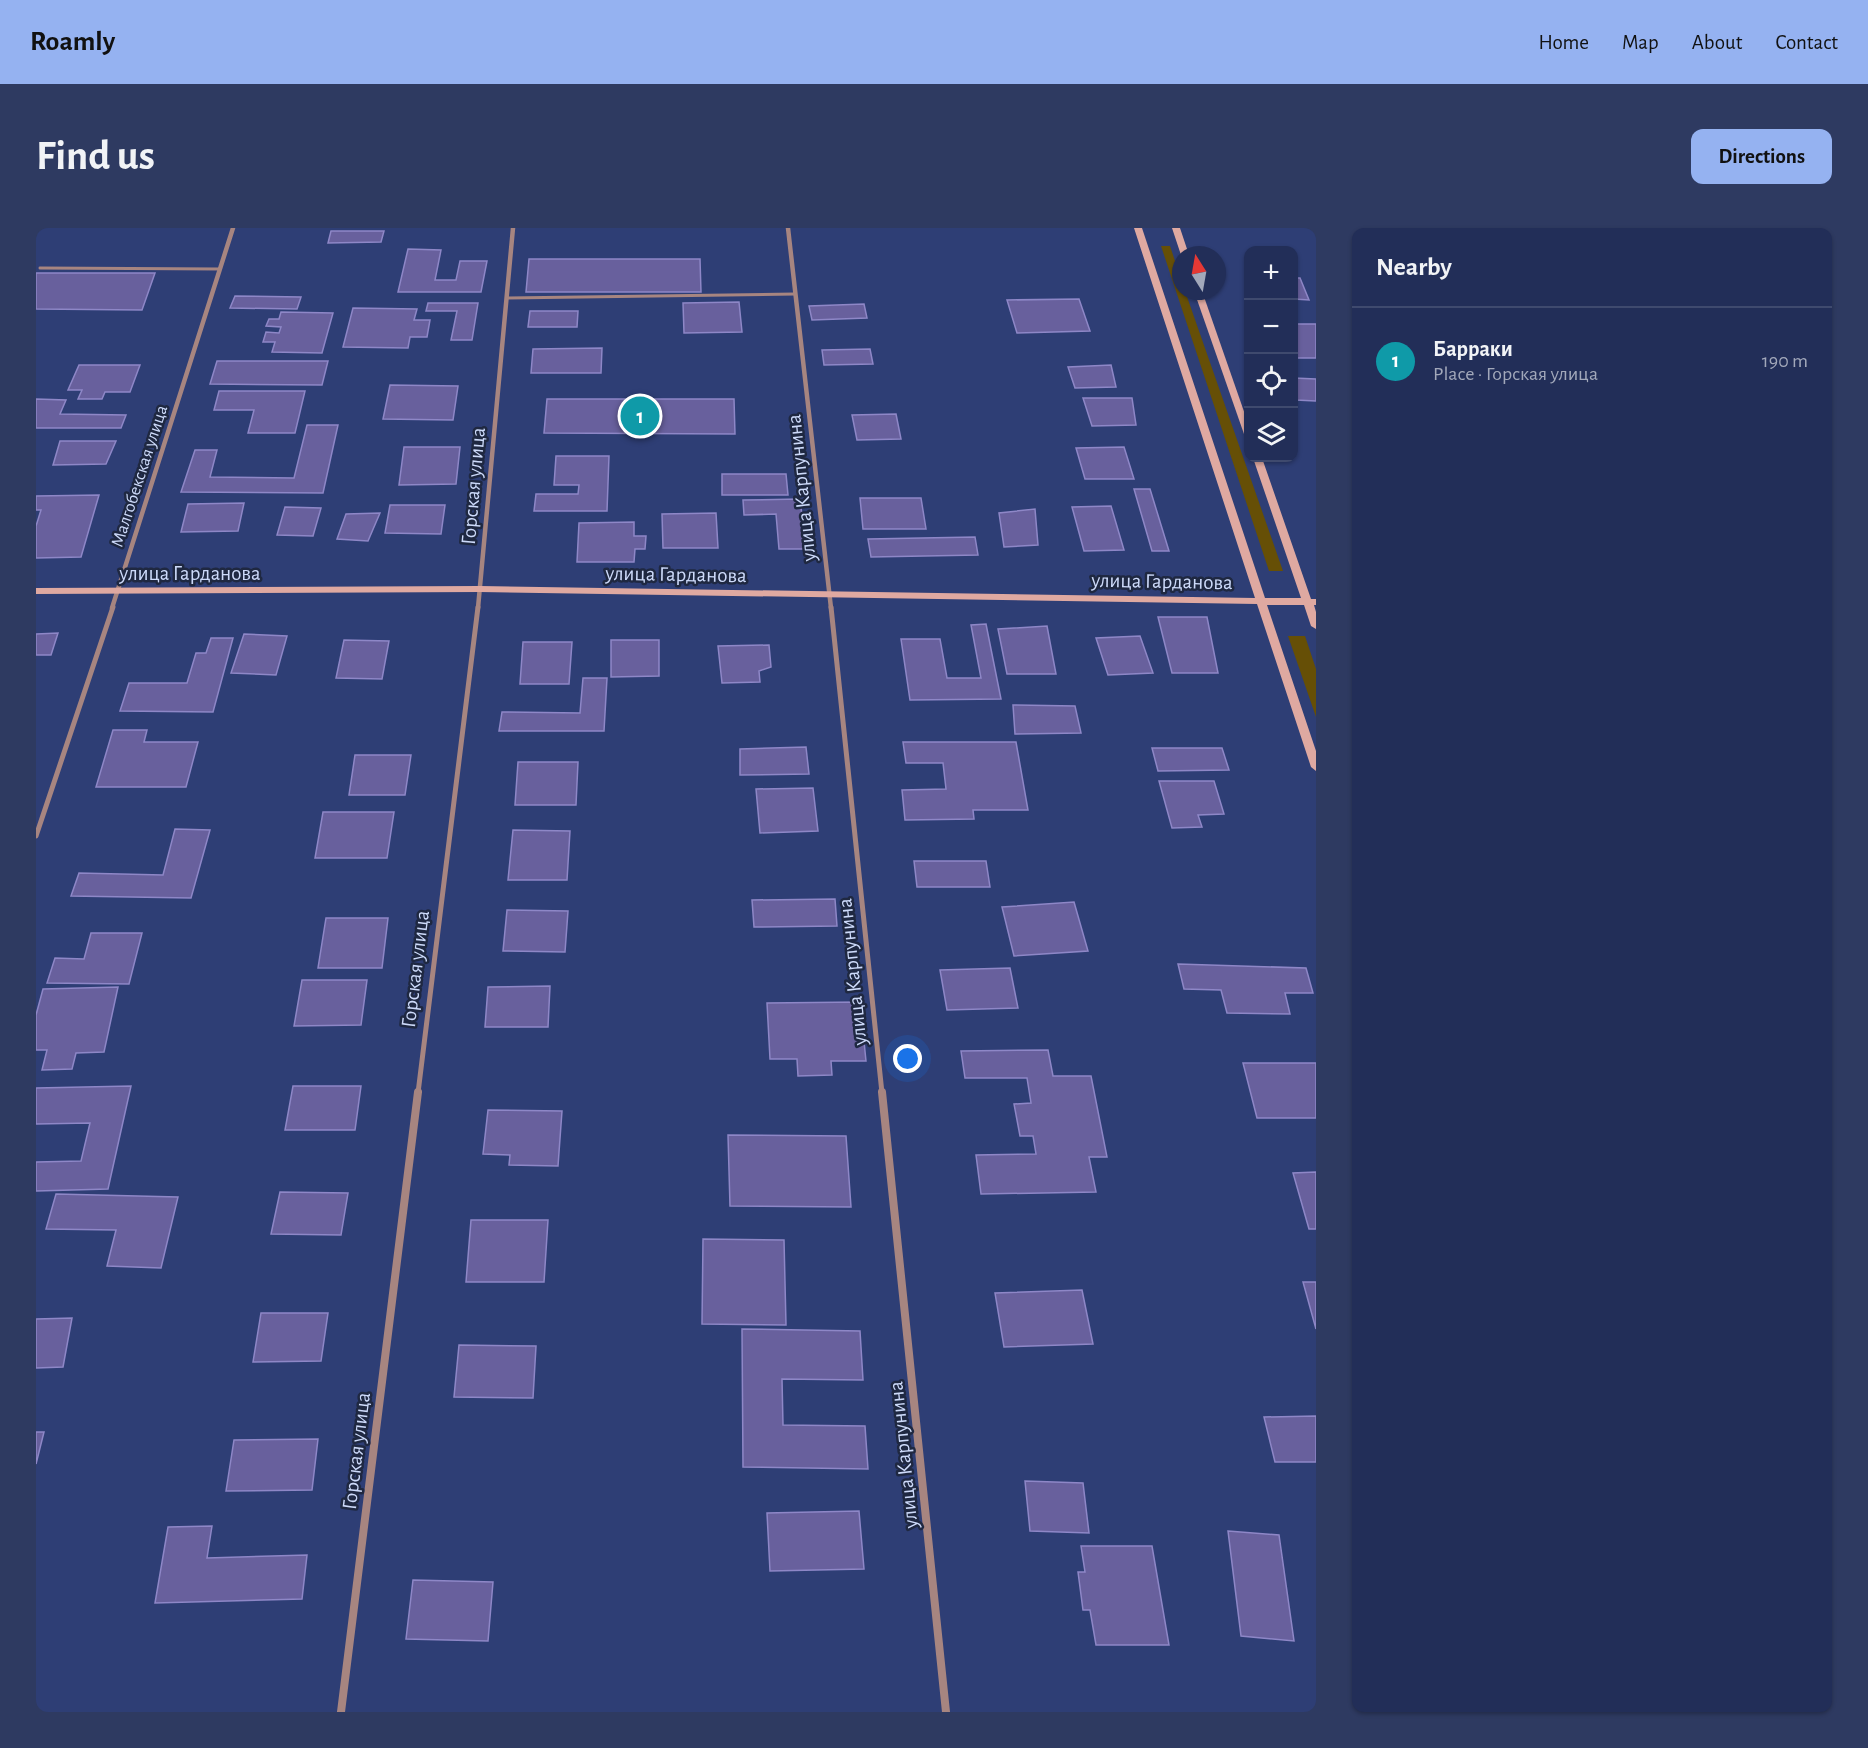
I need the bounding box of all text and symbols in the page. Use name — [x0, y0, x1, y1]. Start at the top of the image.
text: Roamly — [30, 28, 115, 56]
text: Home — [1538, 32, 1589, 53]
text: Map — [1622, 32, 1659, 53]
text: About — [1692, 32, 1742, 53]
text: Contact — [1775, 32, 1838, 53]
button: Directions — [1691, 129, 1832, 184]
text: Find us — [36, 135, 155, 177]
north arrow — [1172, 246, 1226, 300]
map controls — [1244, 246, 1298, 462]
button: + — [1244, 246, 1298, 300]
text: Nearby — [1376, 254, 1452, 280]
button: − — [1244, 300, 1298, 354]
text: Барраки — [1433, 338, 1513, 360]
text: 1 — [1392, 351, 1399, 371]
text: 190 m — [1762, 351, 1808, 371]
button: locate — [1244, 354, 1298, 408]
text: Place · Горская улица — [1433, 364, 1598, 384]
pin: 1 — [620, 394, 660, 438]
street label: Малгобекская улица — [108, 403, 171, 550]
button: layers — [1244, 408, 1298, 462]
street label: улица Карпунина — [783, 413, 820, 564]
street label: Горская улица — [458, 426, 489, 546]
street label: улица Гарданова — [118, 563, 261, 584]
street label: улица Гарданова — [604, 563, 747, 586]
street label: улица Гарданова — [1090, 570, 1233, 593]
street label: улица Карпунина — [834, 897, 871, 1048]
street label: Горская улица — [398, 909, 433, 1029]
your location — [893, 1044, 922, 1073]
street label: улица Карпунина — [885, 1380, 922, 1531]
street label: Горская улица — [339, 1391, 374, 1511]

